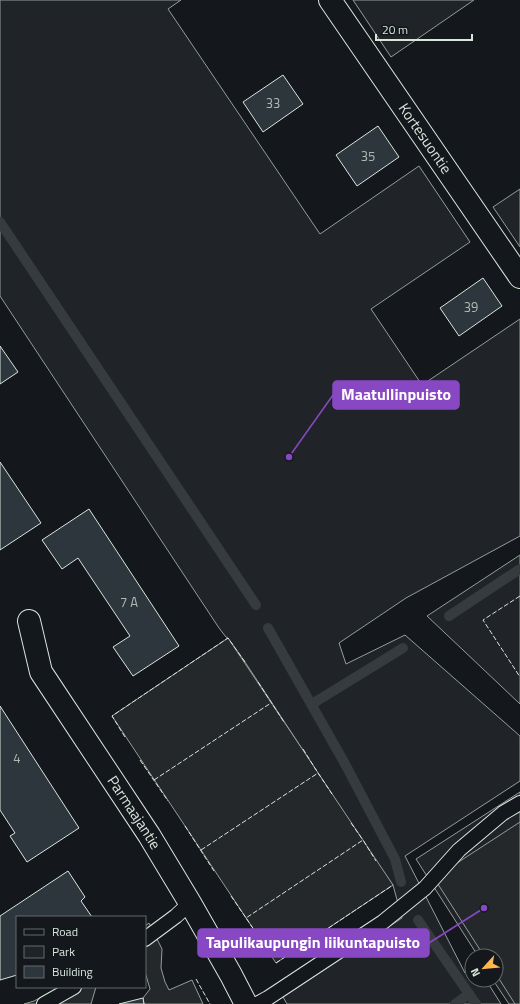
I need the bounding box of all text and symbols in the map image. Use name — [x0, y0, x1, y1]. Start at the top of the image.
scale bar — [376, 16, 472, 42]
text: 20 m — [382, 20, 408, 39]
house number: 33 — [266, 93, 280, 113]
street label: Kortesuontie — [393, 98, 458, 178]
house number: 35 — [361, 146, 375, 166]
house number: 39 — [464, 297, 478, 317]
callout: Maatullinpuisto — [333, 381, 459, 409]
text: Maatullinpuisto — [341, 382, 451, 406]
house number: 7 A — [120, 592, 138, 612]
house number: 4 — [13, 748, 21, 768]
street label: Parmaajantie — [102, 771, 167, 854]
legend — [16, 916, 146, 988]
text: Road — [52, 922, 78, 941]
callout: Tapulikaupungin liikuntapuisto — [198, 929, 429, 957]
text: Tapulikaupungin liikuntapuisto — [206, 930, 420, 954]
text: Park — [52, 942, 75, 961]
north arrow — [464, 948, 504, 988]
text: Building — [52, 962, 93, 981]
text: N — [466, 966, 484, 980]

